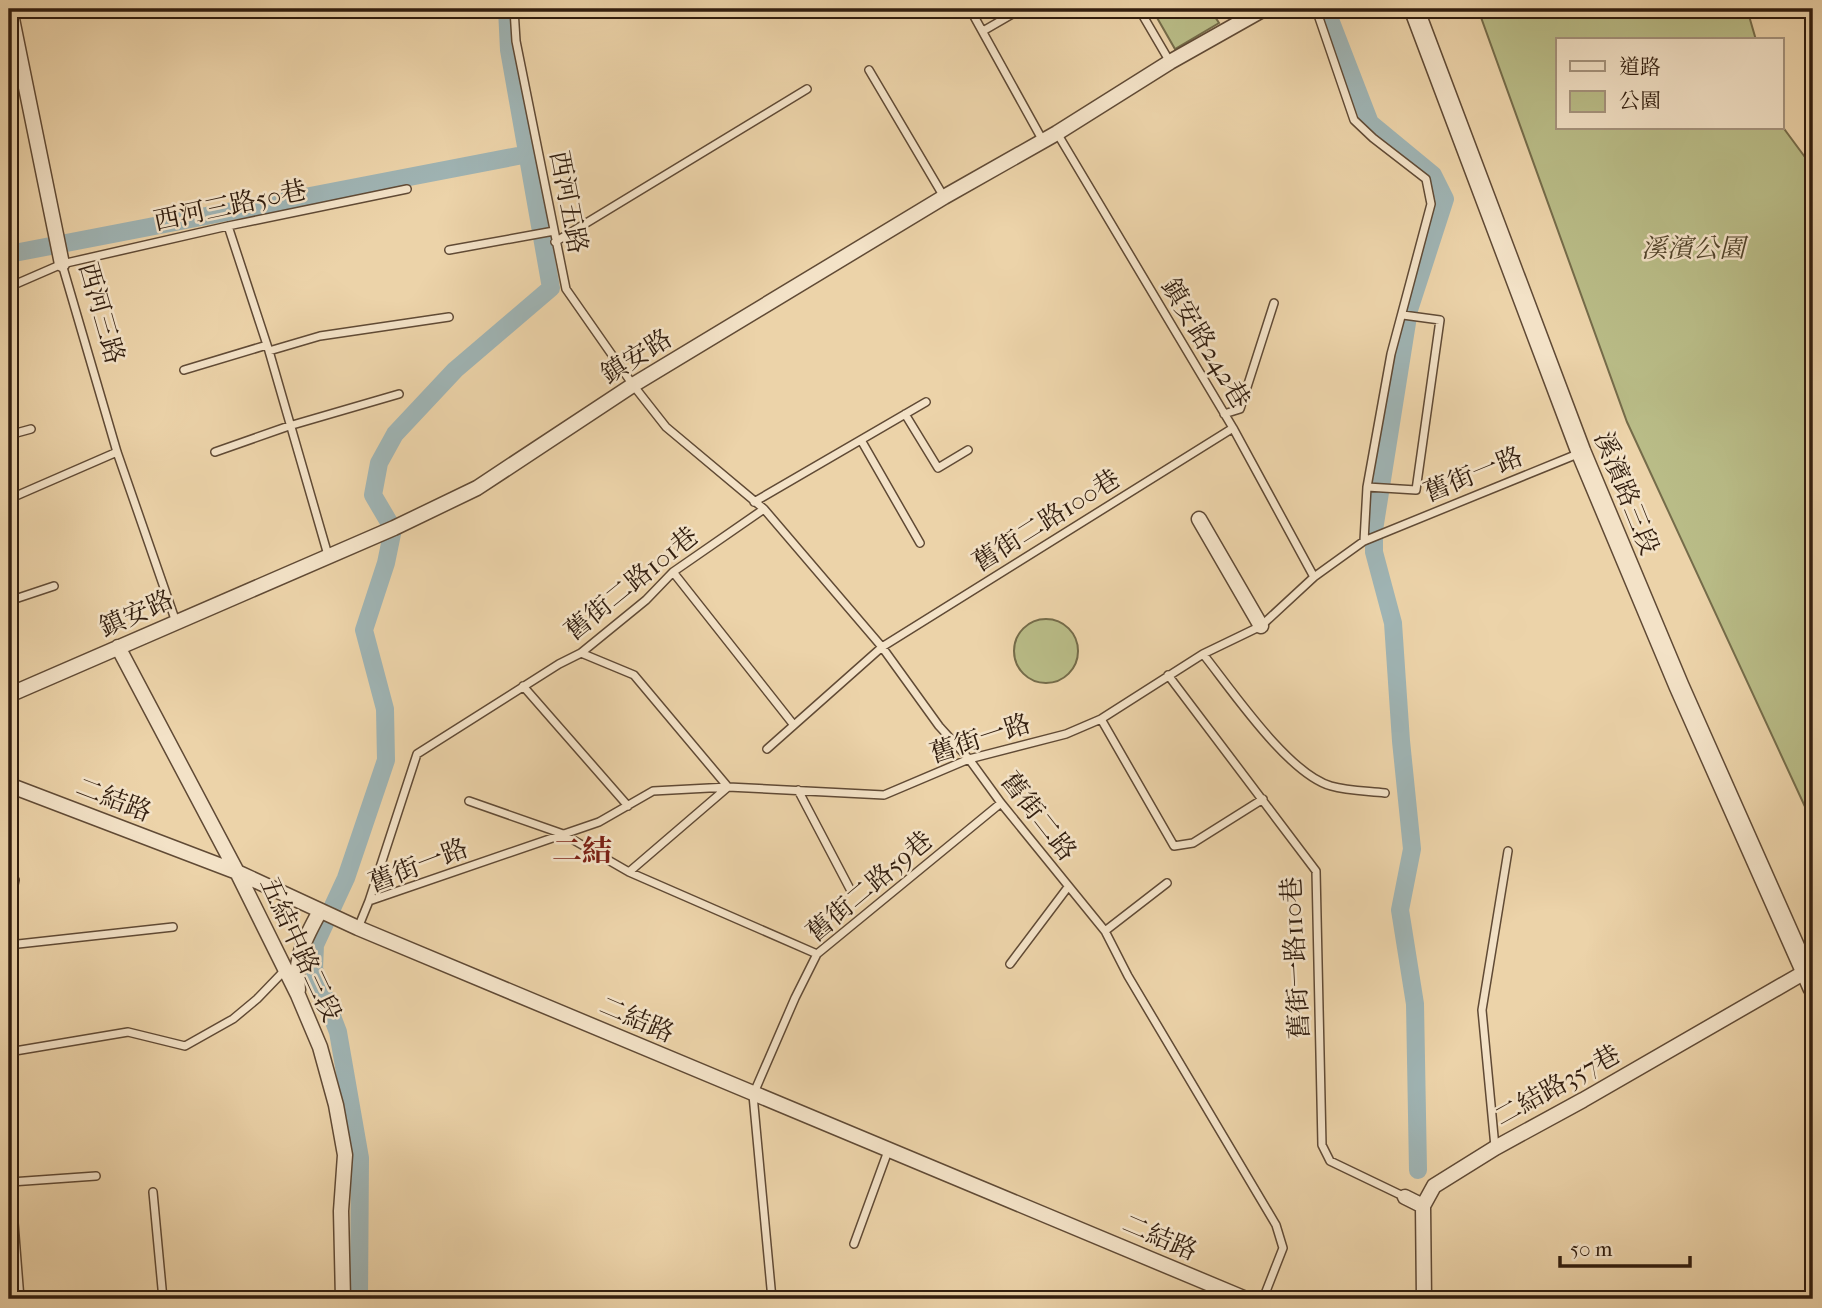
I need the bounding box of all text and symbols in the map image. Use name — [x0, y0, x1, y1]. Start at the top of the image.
legend — [1556, 38, 1784, 130]
text: 道路 — [1619, 55, 1661, 79]
text: 公園 — [1619, 89, 1661, 113]
street label: 西河五路 — [543, 148, 594, 256]
street label: 西河三路50巷 — [151, 174, 309, 237]
park label: 溪濱公園 — [1641, 233, 1749, 264]
street label: 西河三路 — [72, 259, 131, 367]
street label: 鎮安路242巷 — [1155, 273, 1256, 414]
street label: 鎮安路 — [595, 323, 678, 390]
street label: 溪濱路三段 — [1588, 427, 1665, 559]
street label: 舊街一路 — [1419, 441, 1527, 508]
street label: 舊街二路100巷 — [967, 463, 1126, 578]
street label: 舊街二路101巷 — [558, 520, 704, 647]
street label: 鎮安路 — [94, 583, 178, 643]
street label: 舊街一路 — [926, 708, 1034, 769]
street label: 舊街二路 — [994, 766, 1083, 867]
street label: 二結路 — [72, 771, 156, 828]
street label: 舊街二路59巷 — [800, 825, 939, 948]
street label: 舊街一路 — [364, 832, 472, 899]
district label: 二結 — [552, 834, 612, 869]
street label: 五結中路三段 — [254, 872, 348, 1026]
street label: 舊街一路110巷 — [1276, 876, 1315, 1040]
street label: 二結路 — [595, 990, 679, 1049]
street label: 二結路357巷 — [1489, 1038, 1625, 1133]
street label: 二結路 — [1118, 1208, 1202, 1267]
scale bar — [1560, 1224, 1689, 1268]
text: 50 m — [1570, 1237, 1613, 1261]

